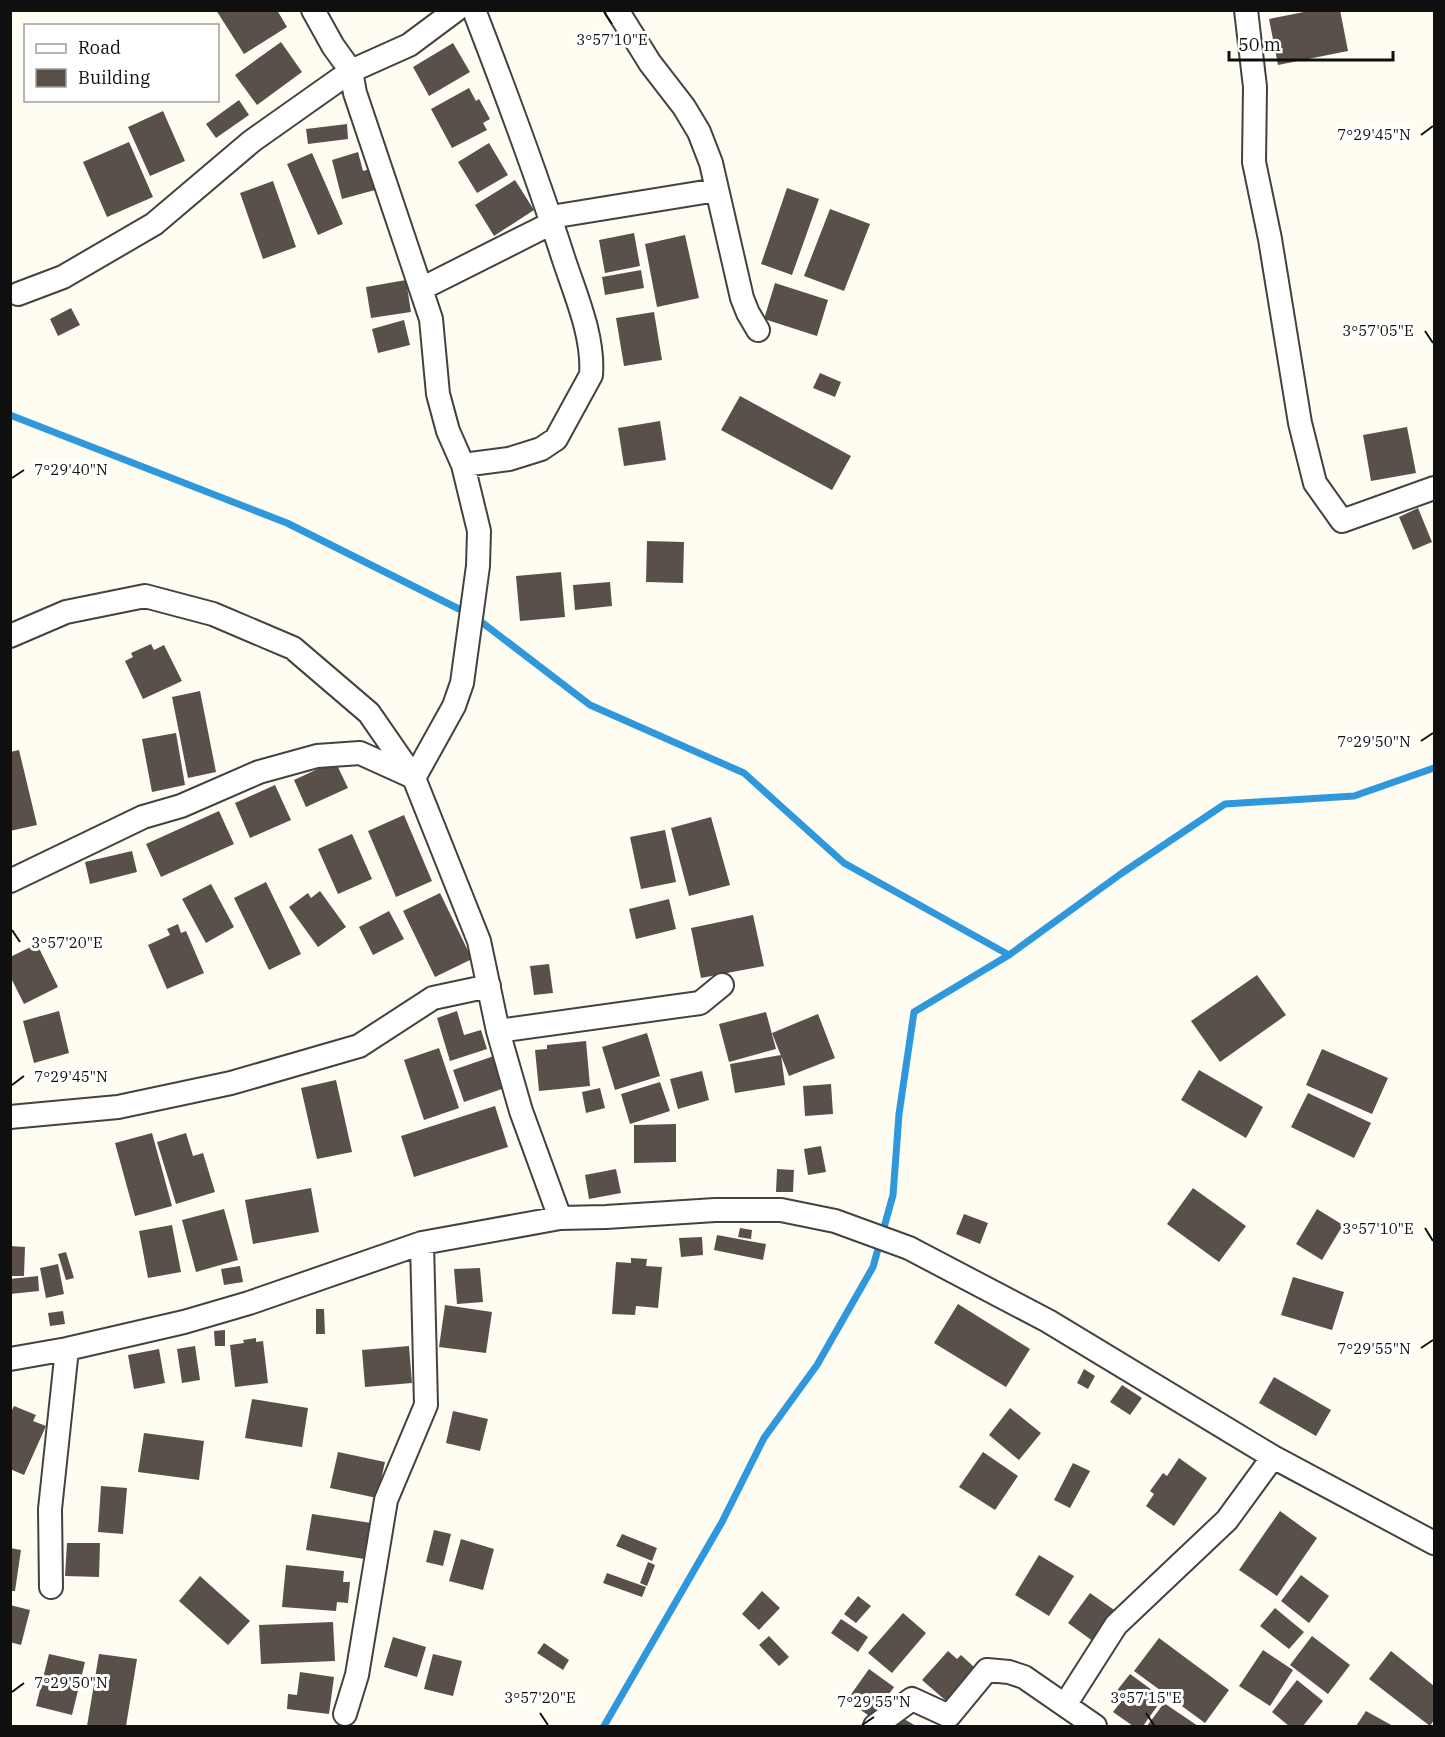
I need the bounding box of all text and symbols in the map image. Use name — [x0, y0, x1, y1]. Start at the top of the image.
legend — [24, 24, 219, 102]
scale bar — [1229, 24, 1392, 62]
text: 3°57'10"E — [576, 30, 648, 49]
text: 50 m — [1238, 33, 1281, 56]
text: Road — [78, 36, 121, 59]
text: Building — [78, 66, 150, 89]
text: 7°29'45"N — [1337, 125, 1411, 144]
text: 3°57'05"E — [1342, 321, 1414, 340]
text: 7°29'40"N — [34, 460, 108, 479]
text: 7°29'50"N — [1337, 732, 1411, 751]
text: 3°57'20"E — [31, 933, 103, 952]
text: 7°29'45"N — [34, 1067, 108, 1086]
text: 3°57'10"E — [1342, 1219, 1414, 1238]
text: 7°29'55"N — [1337, 1339, 1411, 1358]
text: 7°29'50"N — [34, 1673, 108, 1692]
text: 3°57'20"E — [504, 1688, 576, 1707]
text: 3°57'15"E — [1110, 1688, 1182, 1707]
text: 7°29'55"N — [837, 1692, 911, 1711]

